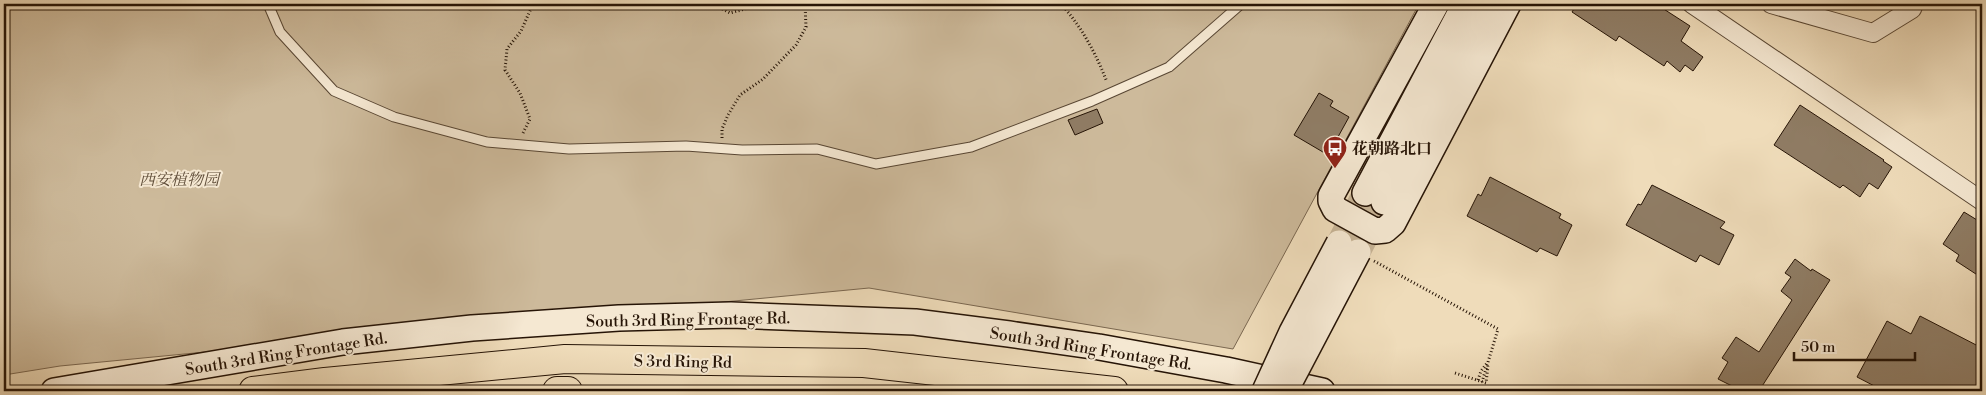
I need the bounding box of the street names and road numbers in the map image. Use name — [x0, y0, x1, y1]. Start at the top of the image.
street label: South 3rd Ring Frontage Rd. — [586, 308, 790, 332]
street label: South 3rd Ring Frontage Rd. — [988, 323, 1193, 375]
street label: South 3rd Ring Frontage Rd. — [184, 328, 389, 380]
street label: S 3rd Ring Rd — [634, 351, 732, 373]

